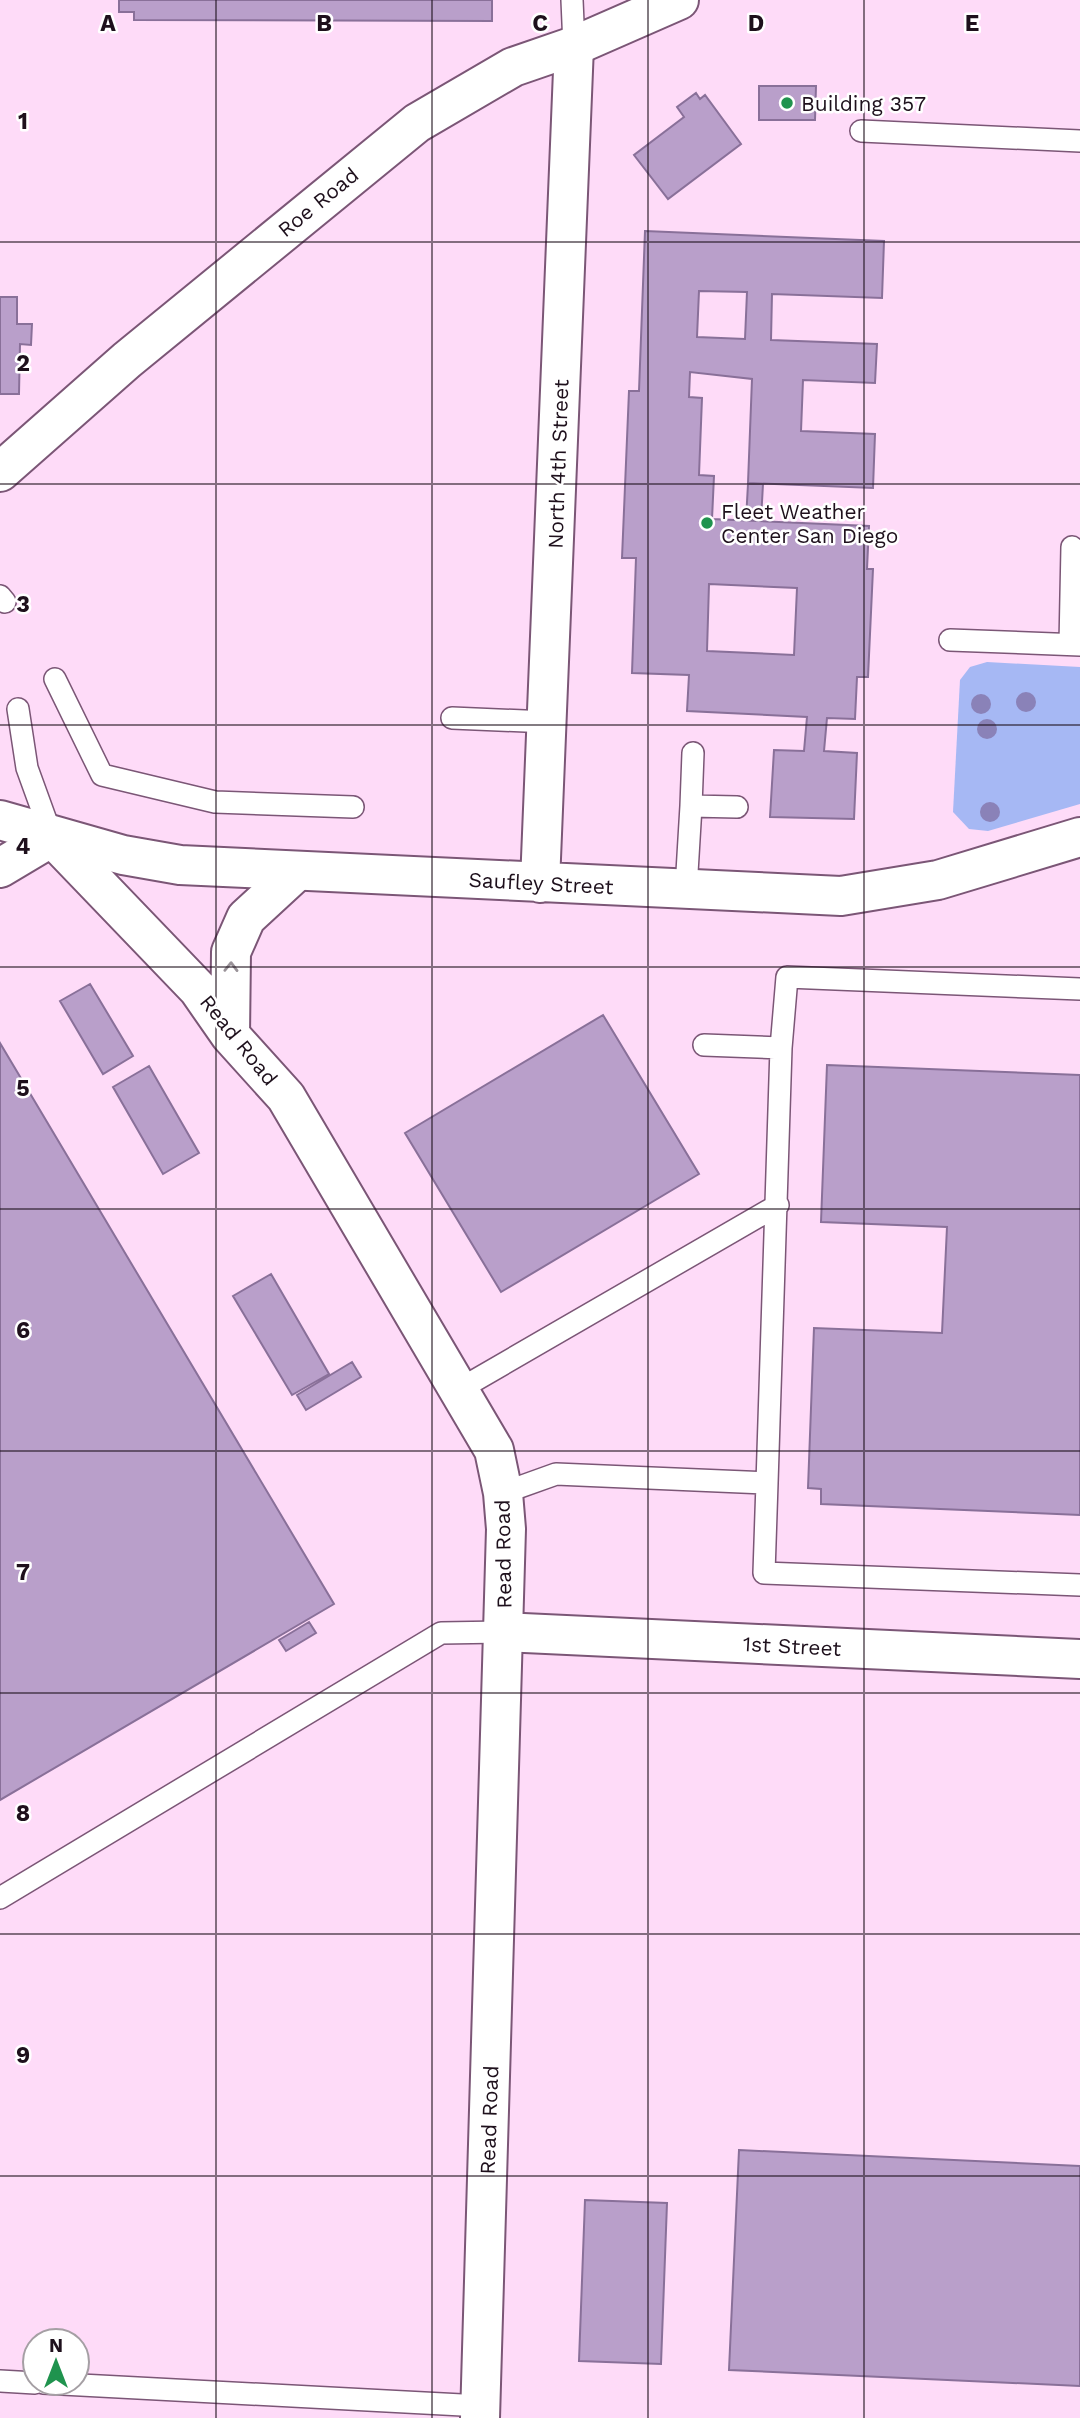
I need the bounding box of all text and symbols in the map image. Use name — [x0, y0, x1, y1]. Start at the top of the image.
text: A — [100, 10, 116, 37]
text: B — [316, 10, 332, 37]
text: C — [532, 10, 548, 37]
text: D — [748, 10, 764, 37]
text: E — [965, 10, 979, 37]
place label: Building 357 — [801, 91, 926, 116]
marker: Building 357 — [779, 95, 795, 111]
text: 1 — [18, 108, 28, 135]
street label: Roe Road — [273, 162, 363, 242]
text: 2 — [16, 350, 30, 377]
street label: North 4th Street — [543, 379, 573, 549]
place label: Fleet Weather Center San Diego — [721, 499, 898, 548]
marker: Fleet Weather Center San Diego — [699, 515, 715, 531]
text: 3 — [16, 591, 30, 618]
text: 4 — [16, 833, 31, 860]
street label: Saufley Street — [468, 867, 614, 899]
one-way arrow — [223, 961, 239, 971]
street label: Read Road — [195, 990, 283, 1090]
text: 5 — [16, 1075, 30, 1102]
text: 6 — [16, 1317, 30, 1344]
street label: Read Road — [490, 1499, 516, 1609]
text: 7 — [16, 1559, 30, 1586]
street label: 1st Street — [742, 1631, 842, 1661]
text: 8 — [16, 1800, 30, 1827]
text: 9 — [16, 2042, 30, 2069]
street label: Read Road — [475, 2065, 503, 2175]
north arrow — [21, 2327, 91, 2397]
text: N — [49, 2334, 63, 2357]

